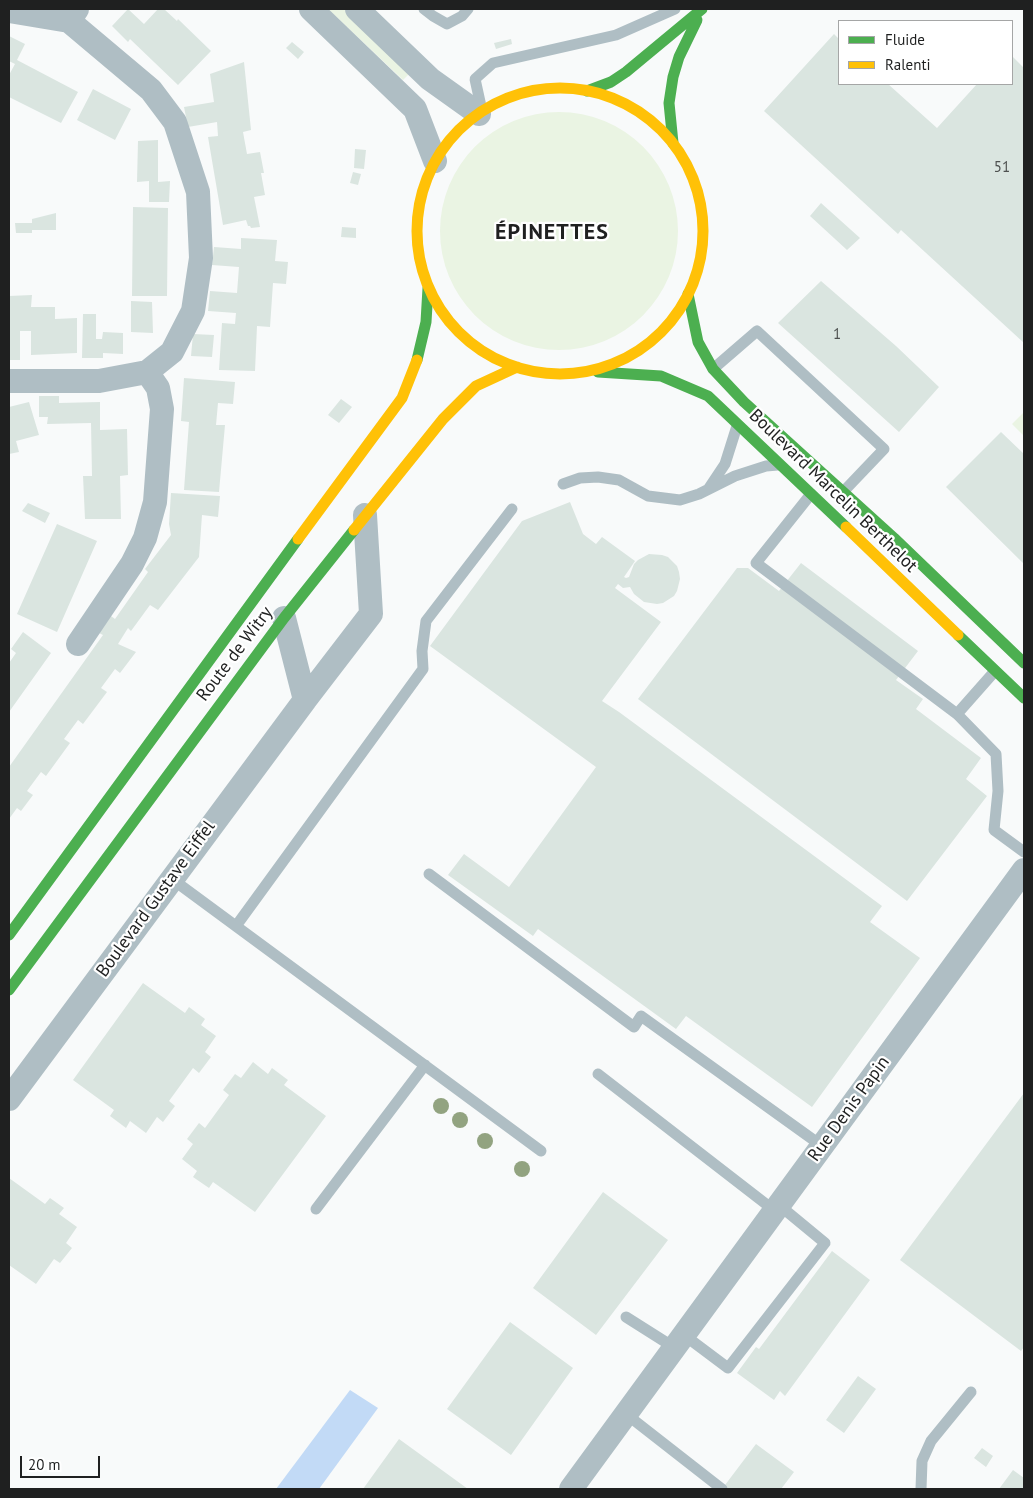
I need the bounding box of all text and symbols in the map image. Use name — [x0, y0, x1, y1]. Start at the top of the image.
legend — [838, 20, 1013, 85]
text: Fluide — [885, 30, 925, 49]
text: Ralenti — [885, 55, 931, 74]
house number: 51 — [994, 159, 1010, 177]
district label: ÉPINETTES — [494, 220, 610, 246]
house number: 1 — [833, 326, 841, 344]
street label: Boulevard Marcelin Berthelot — [744, 405, 922, 577]
street label: Route de Witry — [192, 602, 278, 706]
street label: Boulevard Gustave Eiffel — [92, 817, 220, 981]
street label: Rue Denis Papin — [804, 1052, 894, 1166]
scale bar — [22, 1446, 102, 1478]
text: 20 m — [28, 1455, 61, 1474]

